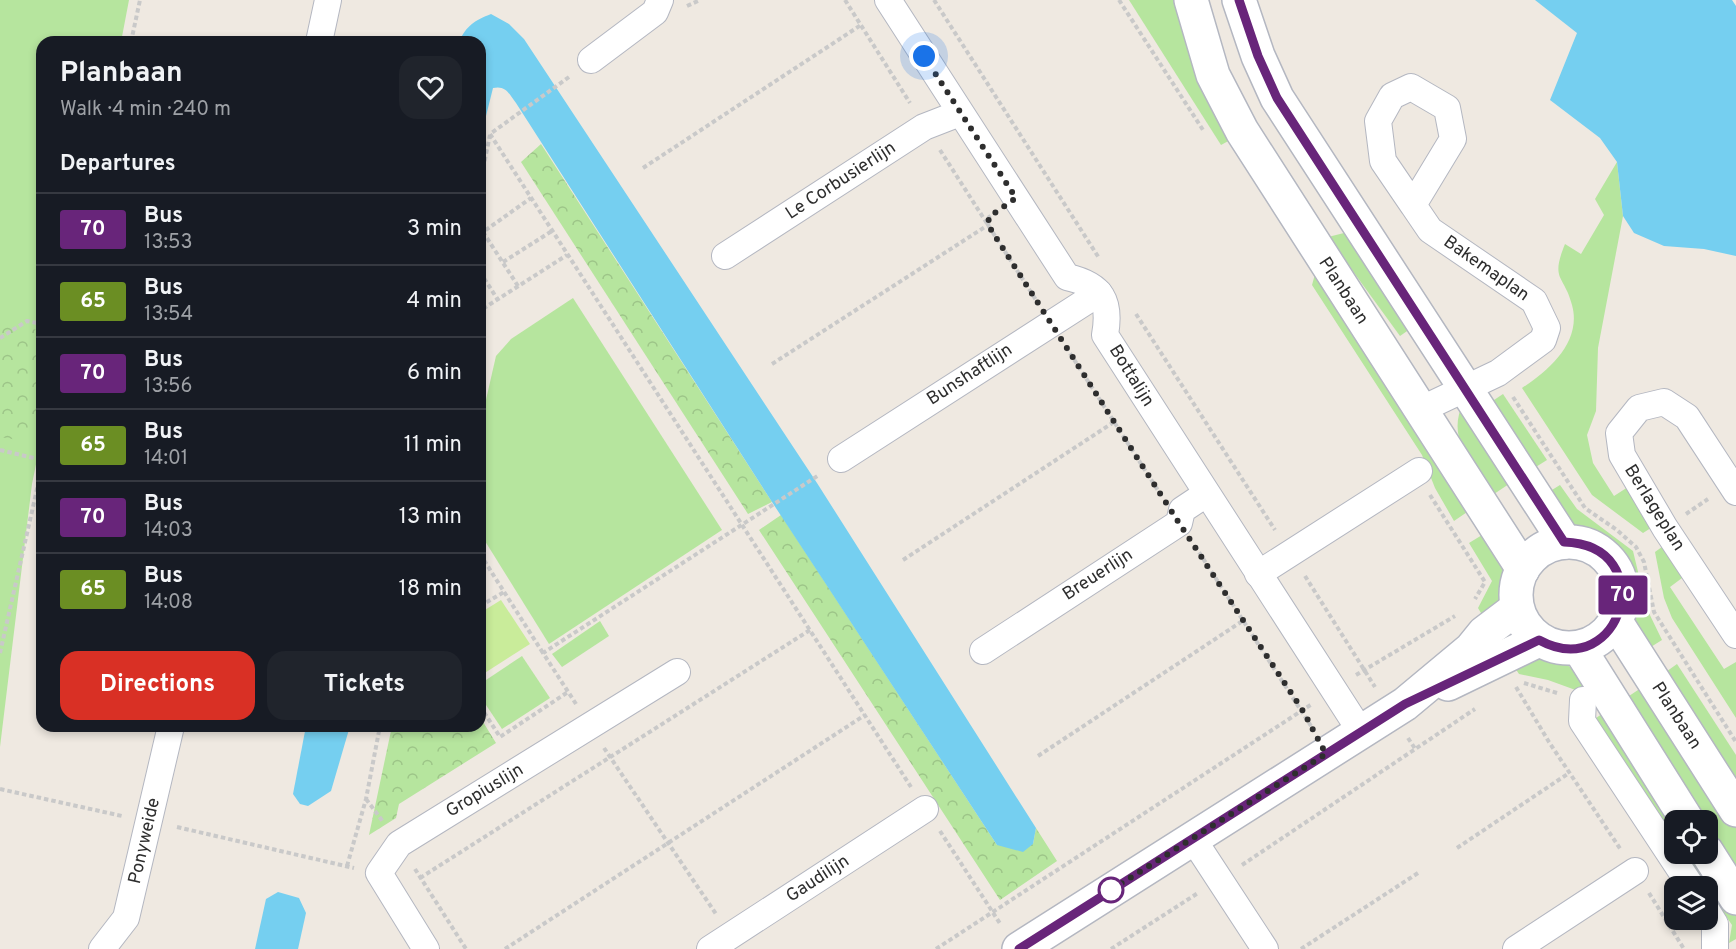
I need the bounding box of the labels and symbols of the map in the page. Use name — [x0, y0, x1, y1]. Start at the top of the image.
your location — [909, 41, 939, 71]
street label: Le Corbusierlijn — [781, 137, 901, 225]
street label: Bakemaplan — [1438, 231, 1534, 307]
street label: Planbaan — [1313, 253, 1373, 329]
street label: Bunshaftlijn — [923, 339, 1017, 411]
street label: Bottalijn — [1103, 341, 1159, 411]
street label: Berlageplan — [1618, 460, 1690, 556]
street label: Breuerlijn — [1058, 544, 1138, 606]
line badge: 70 — [1596, 576, 1650, 614]
street label: Planbaan — [1646, 678, 1706, 754]
street label: Gropiuslijn — [442, 759, 528, 823]
street label: Ponyweide — [124, 796, 166, 886]
street label: Gaudilijn — [782, 850, 854, 908]
unlabelled marker — [1098, 877, 1124, 903]

